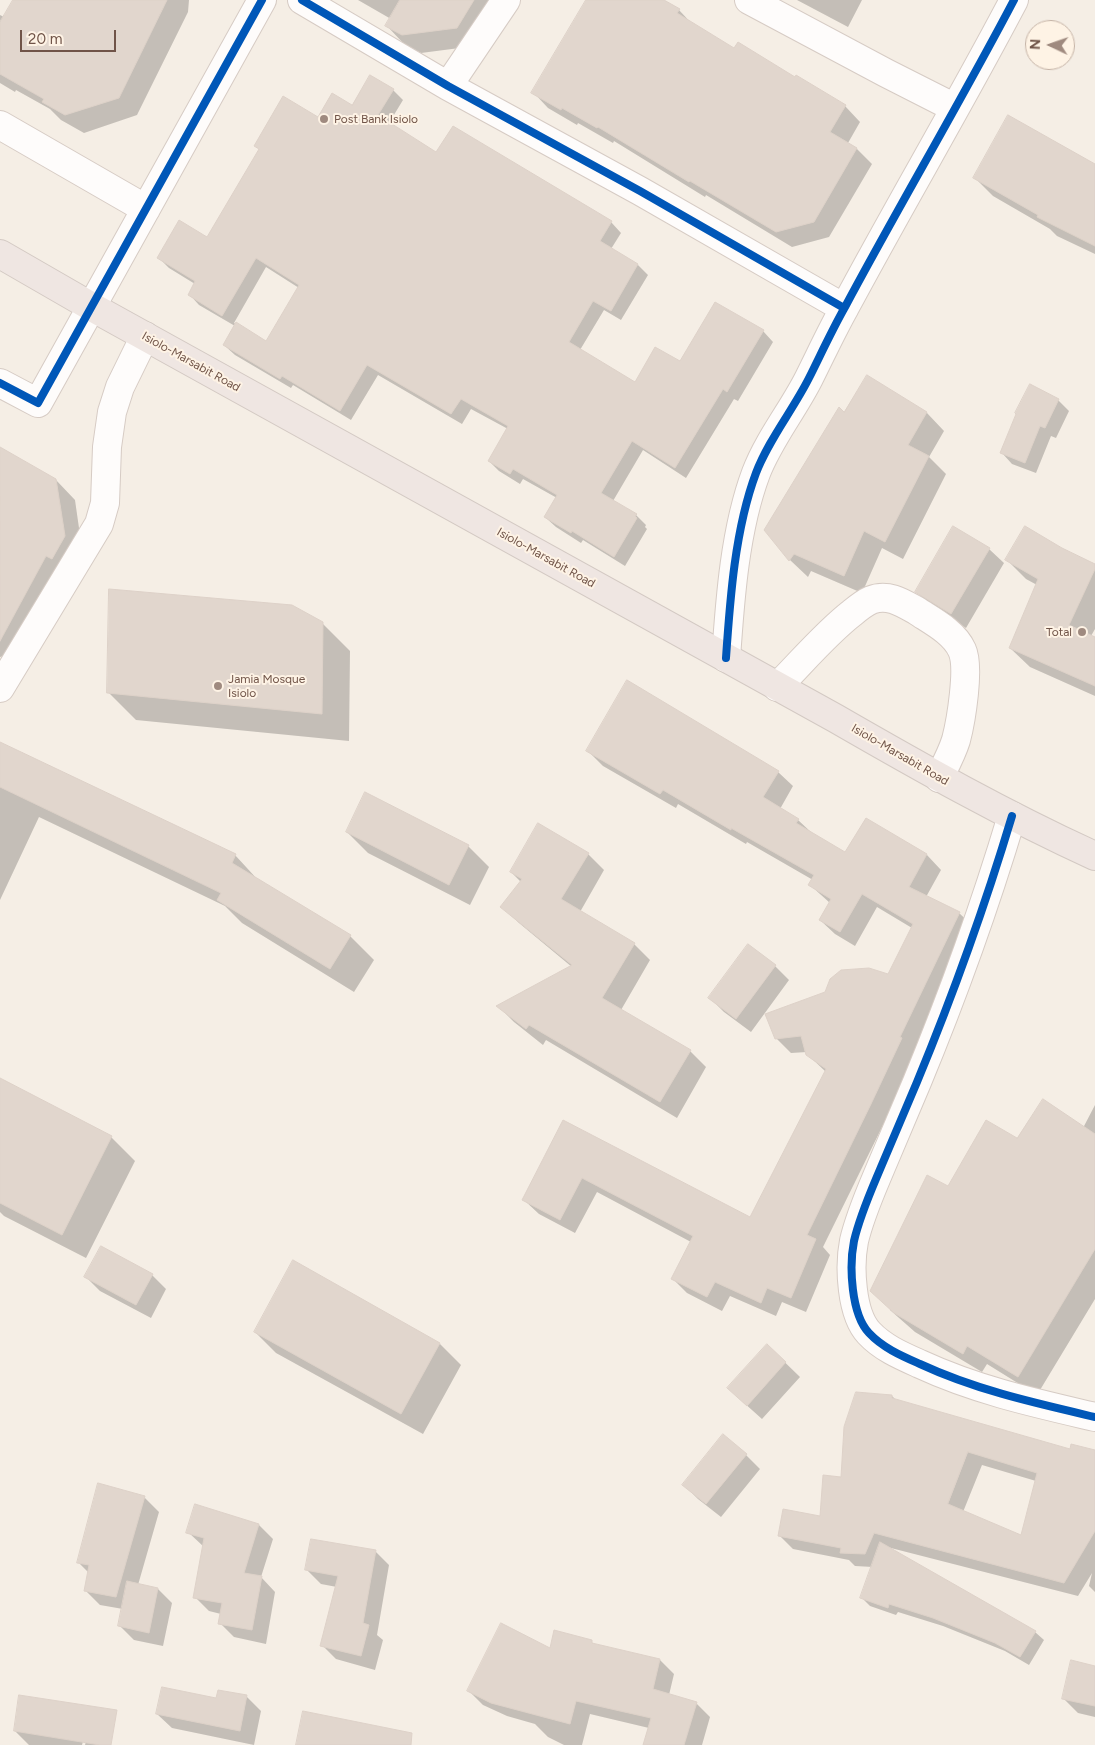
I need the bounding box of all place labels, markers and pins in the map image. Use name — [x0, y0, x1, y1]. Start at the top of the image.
place label: Post Bank Isiolo — [334, 112, 418, 126]
marker: Post Bank Isiolo — [318, 113, 330, 125]
place label: Total — [1046, 625, 1072, 639]
marker: Total — [1076, 626, 1088, 638]
place label: Jamia Mosque Isiolo — [228, 672, 305, 700]
marker: Jamia Mosque Isiolo — [212, 680, 224, 692]

